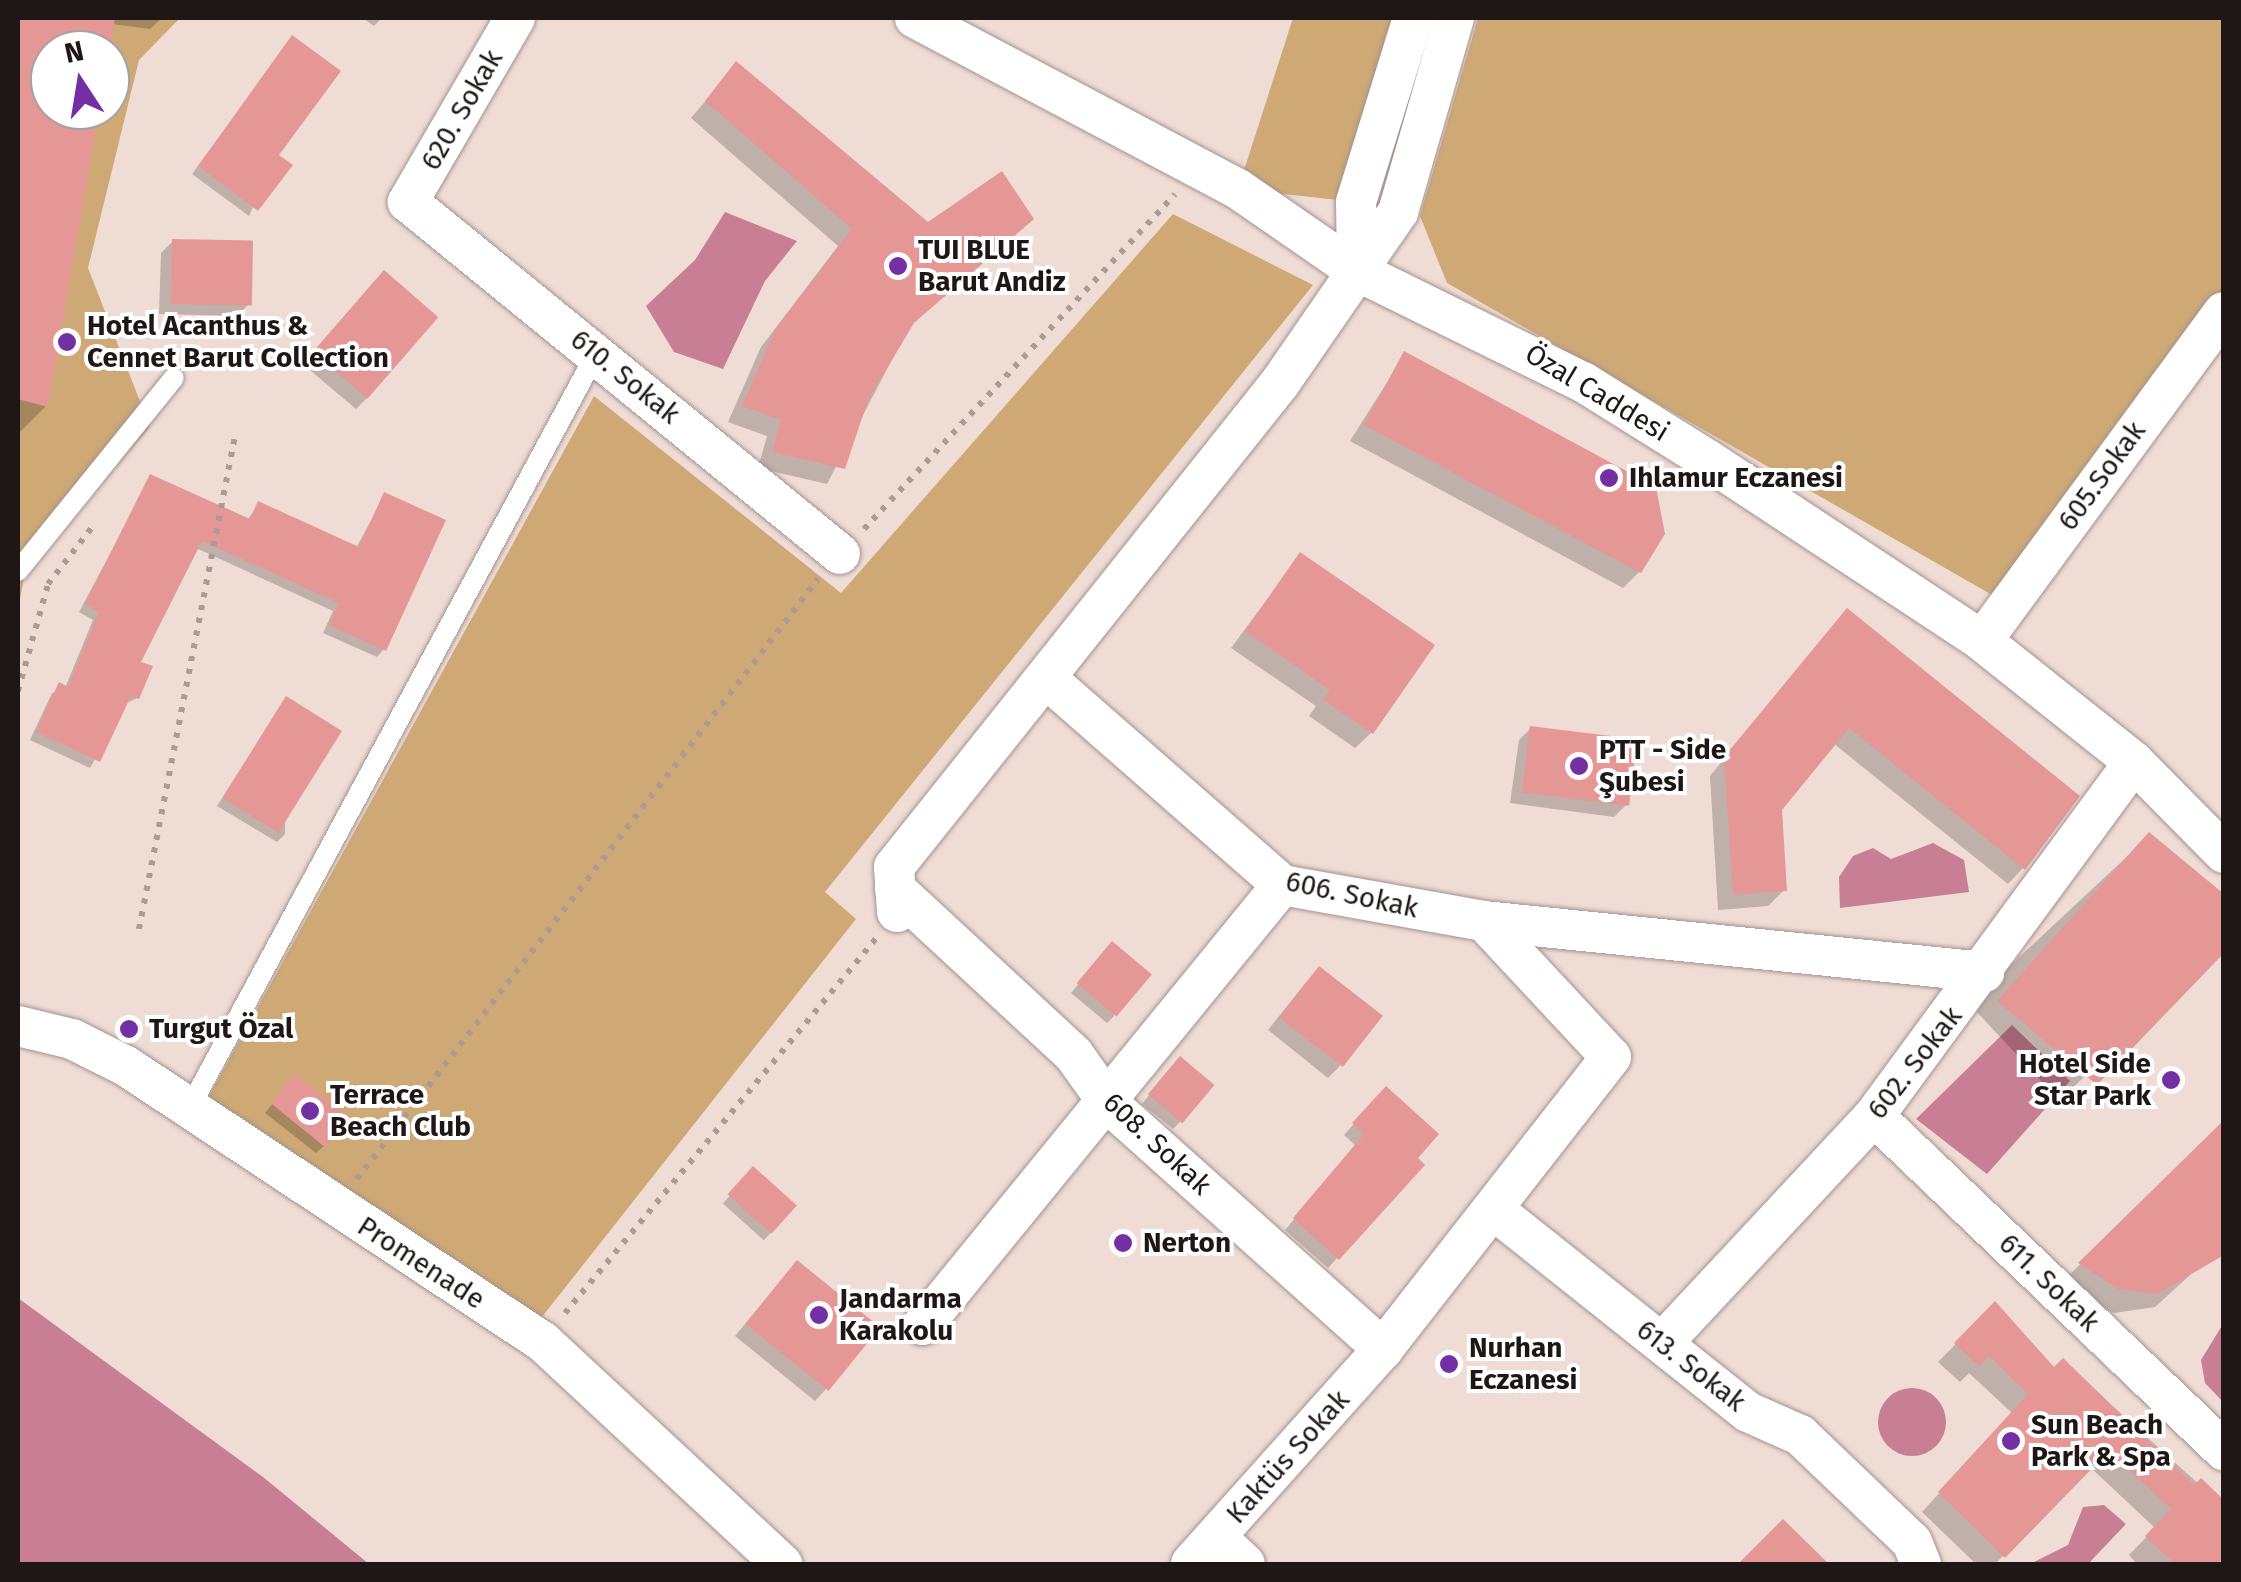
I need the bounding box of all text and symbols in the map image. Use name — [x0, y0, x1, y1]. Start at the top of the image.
north arrow — [30, 30, 130, 130]
text: N — [62, 34, 87, 70]
street label: 620. Sokak — [414, 44, 510, 176]
place label: TUI BLUE Barut Andiz — [918, 233, 1066, 299]
marker: TUI BLUE Barut Andiz — [887, 255, 909, 277]
place label: Hotel Acanthus & Cennet Barut Collection — [87, 309, 389, 375]
street label: 610. Sokak — [564, 323, 686, 431]
marker: Hotel Acanthus & Cennet Barut Collection — [56, 331, 78, 353]
street label: Özal Caddesi — [1519, 337, 1675, 449]
street label: 605.Sokak — [2051, 415, 2153, 537]
place label: Ihlamur Eczanesi — [1629, 461, 1843, 495]
marker: Ihlamur Eczanesi — [1598, 467, 1620, 489]
place label: PTT - Side Şubesi — [1599, 733, 1726, 799]
marker: PTT - Side Şubesi — [1568, 755, 1590, 777]
street label: 606. Sokak — [1283, 865, 1421, 925]
street label: 602. Sokak — [1861, 1000, 1969, 1126]
place label: Turgut Özal — [149, 1012, 293, 1046]
marker: Turgut Özal — [118, 1018, 140, 1040]
place label: Hotel Side Star Park — [2019, 1047, 2151, 1113]
marker: Hotel Side Star Park — [2160, 1069, 2182, 1091]
place label: Terrace Beach Club — [330, 1078, 471, 1144]
street label: 608. Sokak — [1096, 1086, 1218, 1202]
marker: Terrace Beach Club — [299, 1100, 321, 1122]
street label: Promenade — [351, 1209, 491, 1317]
place label: Nerton — [1143, 1226, 1231, 1260]
street label: 611. Sokak — [1992, 1227, 2106, 1339]
marker: Nerton — [1112, 1232, 1134, 1254]
place label: Jandarma Karakolu — [839, 1282, 962, 1348]
marker: Jandarma Karakolu — [808, 1304, 830, 1326]
street label: 613. Sokak — [1630, 1313, 1752, 1419]
place label: Nurhan Eczanesi — [1469, 1331, 1577, 1397]
marker: Nurhan Eczanesi — [1438, 1353, 1460, 1375]
street label: Kaktüs Sokak — [1219, 1383, 1357, 1531]
place label: Sun Beach Park & Spa — [2031, 1408, 2171, 1474]
marker: Sun Beach Park & Spa — [2000, 1430, 2022, 1452]

